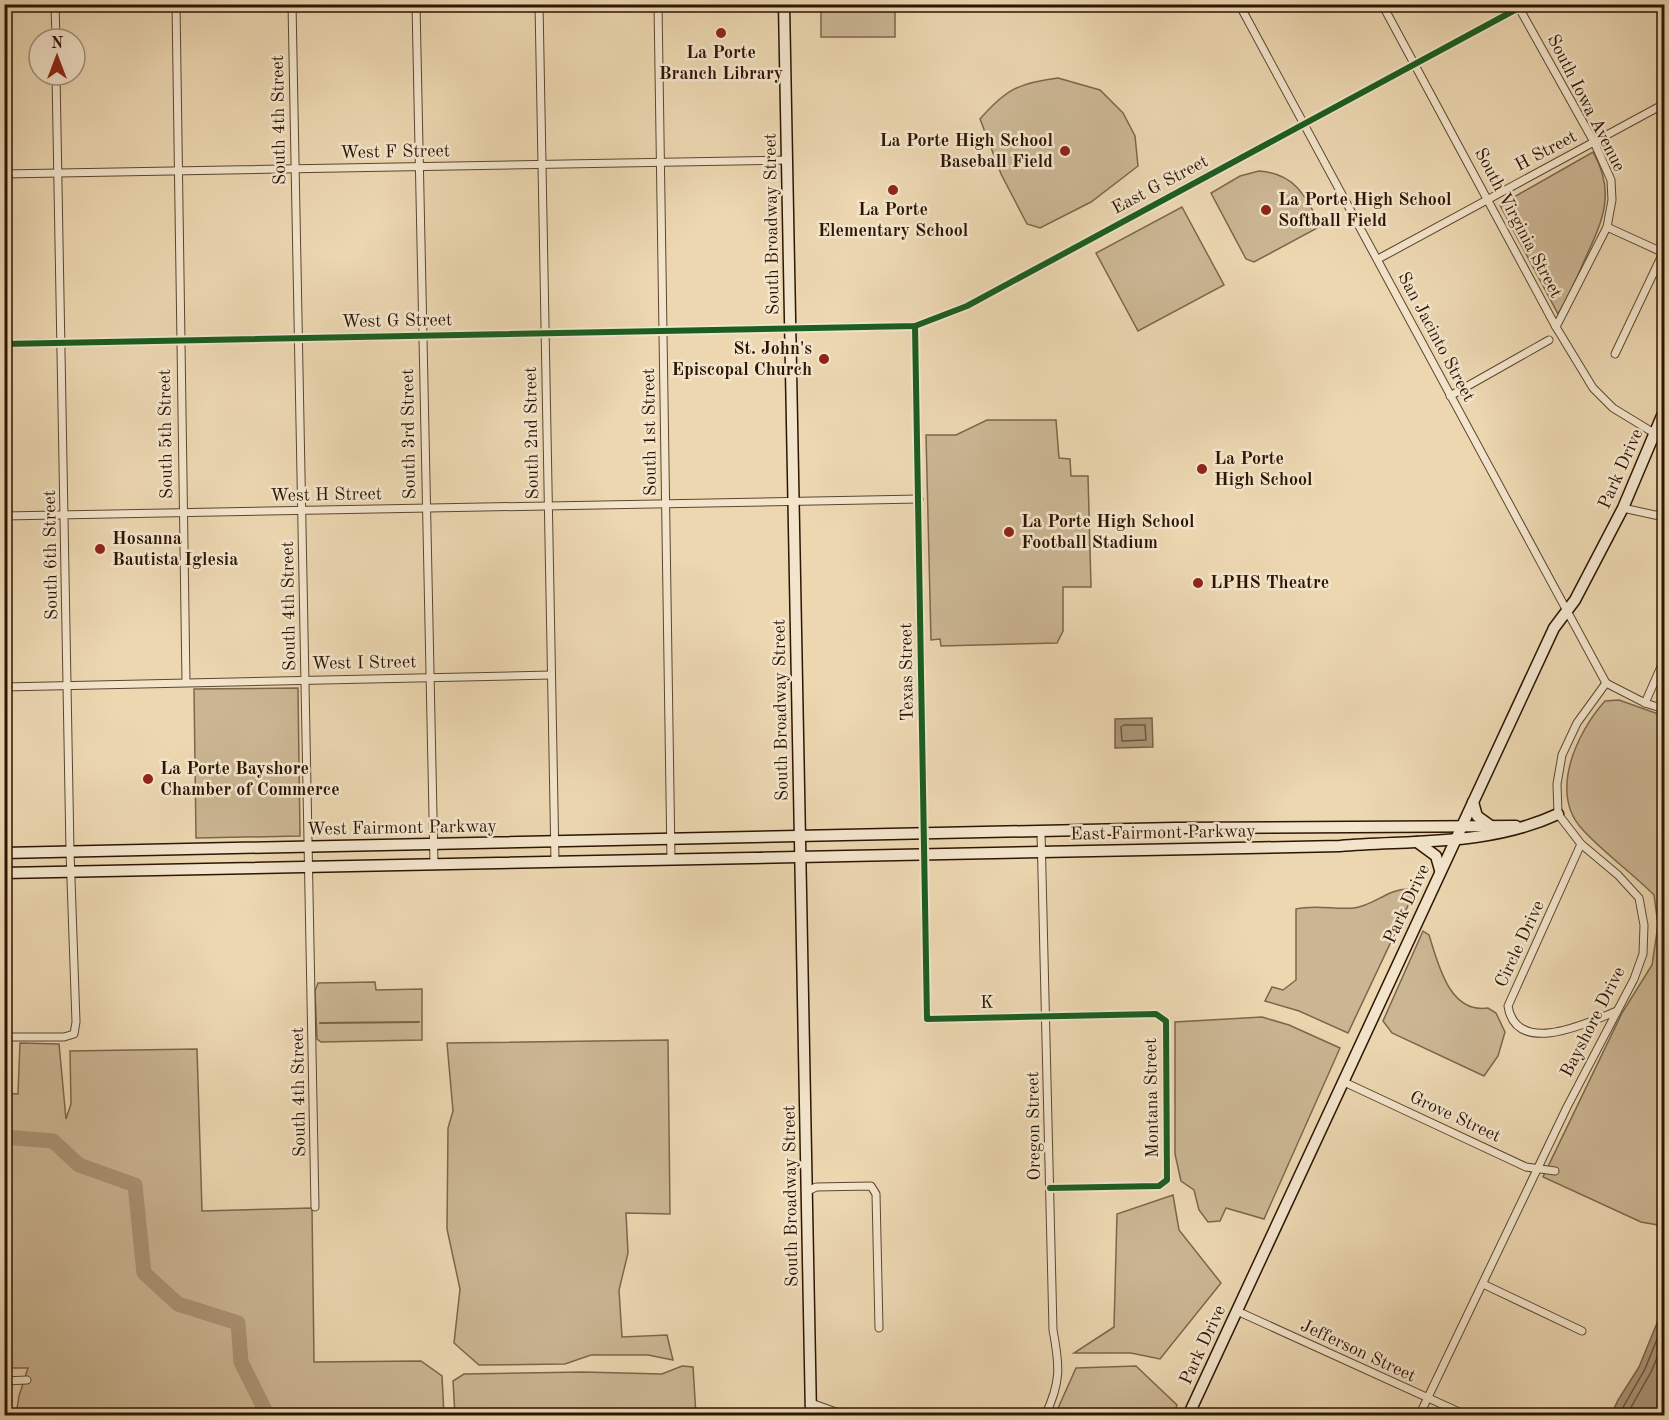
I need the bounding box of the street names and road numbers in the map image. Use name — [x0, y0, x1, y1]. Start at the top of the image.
street label: South Iowa Avenue — [1544, 32, 1628, 174]
street label: South 4th Street — [269, 55, 289, 185]
street label: H Street — [1512, 127, 1580, 175]
street label: South Broadway Street — [761, 133, 783, 315]
street label: West F Street — [340, 142, 450, 162]
street label: South Virginia Street — [1471, 145, 1565, 301]
street label: East G Street — [1109, 152, 1211, 218]
street label: San Jacinto Street — [1394, 269, 1478, 405]
street label: West G Street — [342, 311, 452, 331]
street label: South 2nd Street — [522, 366, 542, 500]
street label: South 3rd Street — [399, 368, 419, 500]
street label: South 1st Street — [640, 368, 660, 496]
street label: South 5th Street — [156, 369, 176, 499]
street label: Park Drive — [1595, 426, 1647, 512]
street label: West H Street — [270, 485, 382, 505]
street label: South 6th Street — [41, 490, 61, 620]
street label: South 4th Street — [279, 541, 299, 671]
street label: South Broadway Street — [770, 619, 792, 801]
street label: Texas Street — [897, 622, 917, 722]
street label: West I Street — [311, 653, 417, 673]
street label: West Fairmont Parkway — [307, 817, 498, 839]
street label: East Fairmont Parkway — [1070, 822, 1256, 844]
street label: Park Drive — [1381, 862, 1433, 946]
street label: Circle Drive — [1492, 898, 1548, 990]
street label: Bayshore Drive — [1558, 964, 1628, 1080]
street label: K — [980, 994, 994, 1012]
street label: South 4th Street — [289, 1027, 309, 1157]
street label: Montana Street — [1142, 1038, 1162, 1158]
street label: Oregon Street — [1024, 1071, 1044, 1181]
street label: Grove Street — [1407, 1088, 1503, 1146]
street label: South Broadway Street — [780, 1105, 802, 1287]
street label: Park Drive — [1177, 1303, 1229, 1387]
street label: Jefferson Street — [1298, 1316, 1418, 1386]

